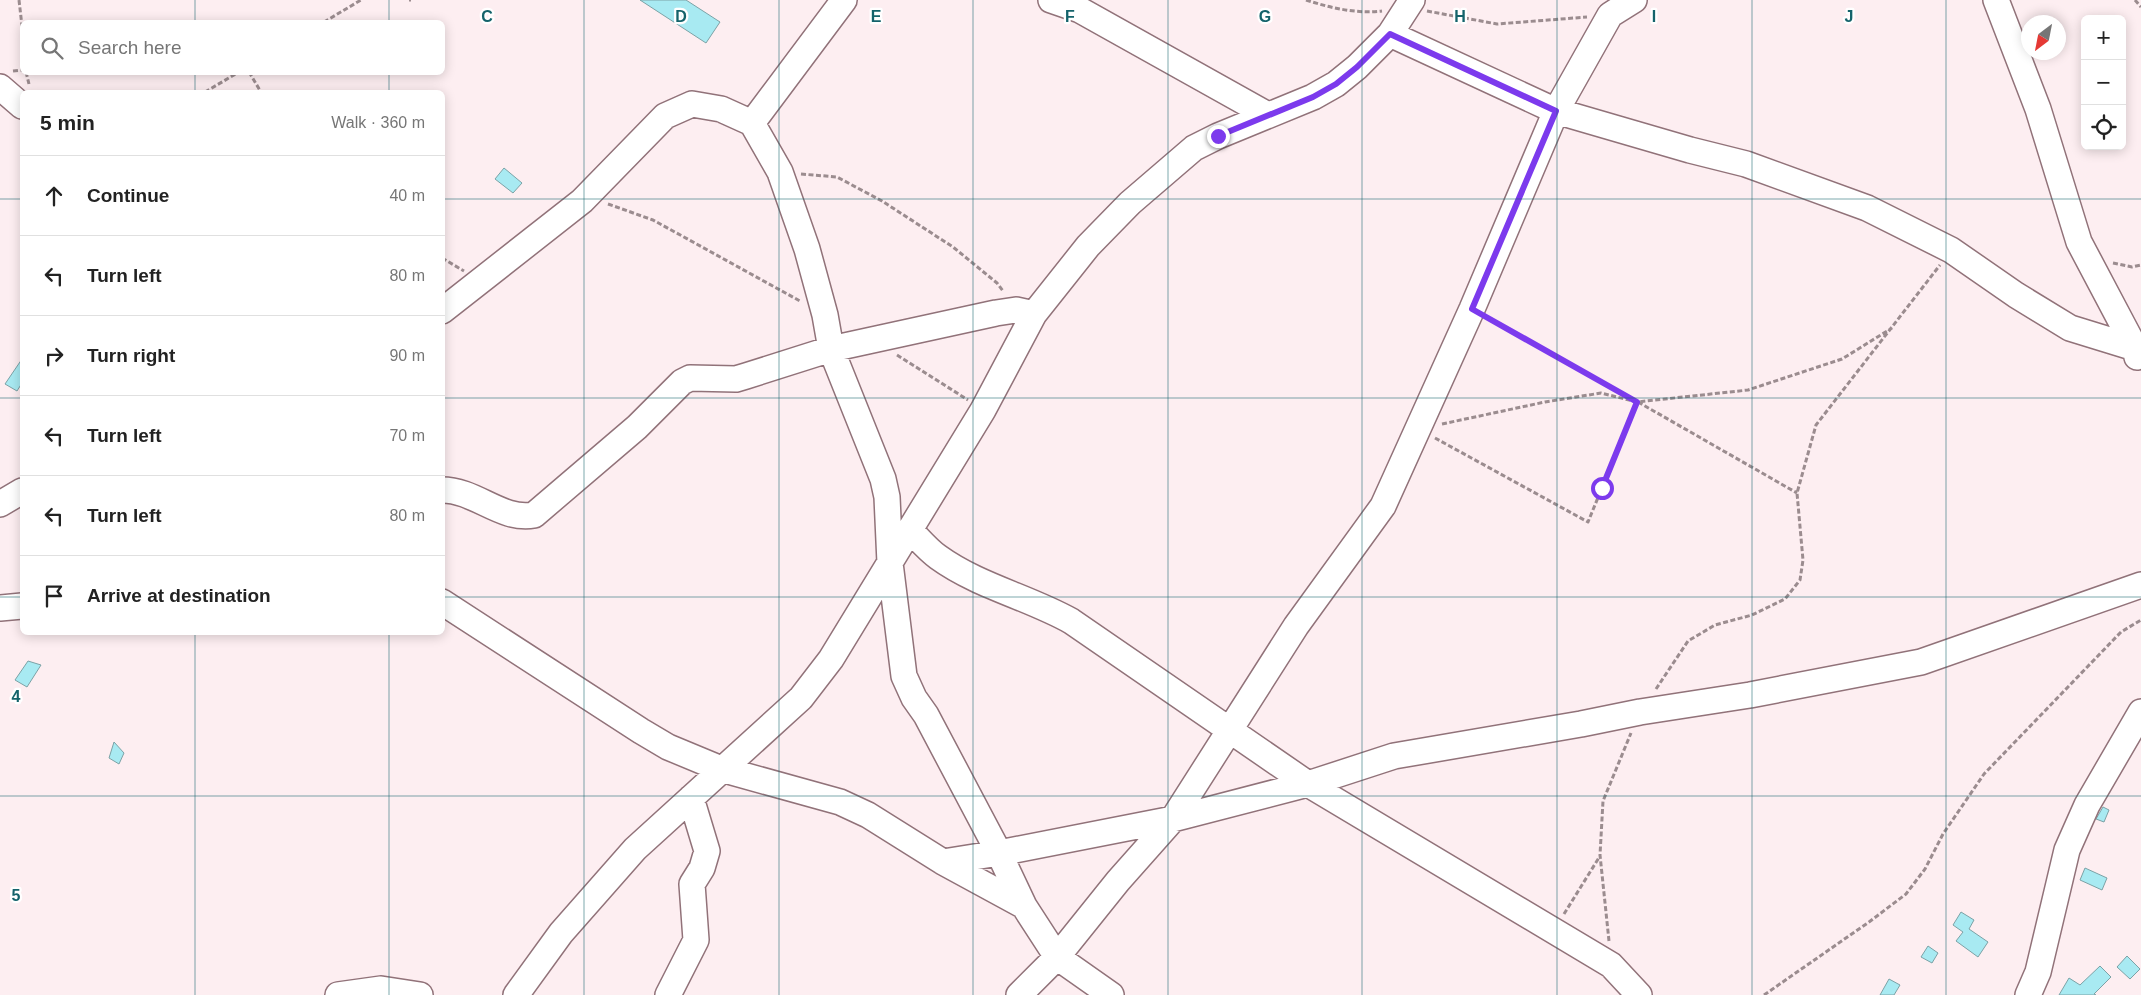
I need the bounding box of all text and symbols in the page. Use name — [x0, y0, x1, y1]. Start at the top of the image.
text: C — [481, 8, 493, 25]
text: D — [675, 8, 687, 25]
text: E — [871, 8, 882, 25]
text: F — [1065, 8, 1075, 25]
text: G — [1259, 8, 1271, 25]
text: H — [1454, 8, 1466, 25]
text: I — [1652, 8, 1656, 25]
text: J — [1845, 8, 1853, 25]
north arrow — [2021, 15, 2066, 60]
map controls — [2081, 15, 2126, 150]
button: + — [2081, 15, 2126, 60]
search box — [20, 20, 445, 75]
icon: search — [38, 34, 66, 62]
text: Search here — [78, 37, 182, 58]
button: − — [2081, 60, 2126, 105]
button: locate — [2081, 105, 2126, 150]
text: 5 min — [40, 111, 95, 134]
text: Walk · 360 m — [331, 114, 425, 131]
route end — [1207, 125, 1230, 148]
icon: ahead — [40, 182, 68, 210]
text: Continue — [87, 185, 169, 206]
text: 40 m — [389, 187, 425, 204]
icon: left — [40, 262, 68, 290]
text: Turn left — [87, 265, 162, 286]
text: 80 m — [389, 267, 425, 284]
icon: right — [40, 342, 68, 370]
text: Turn right — [87, 345, 175, 366]
text: 90 m — [389, 347, 425, 364]
icon: left — [40, 422, 68, 450]
text: Turn left — [87, 425, 162, 446]
text: 70 m — [389, 427, 425, 444]
route start — [1591, 477, 1614, 500]
icon: left — [40, 502, 68, 530]
text: Turn left — [87, 505, 162, 526]
text: 80 m — [389, 507, 425, 524]
icon: arrive — [40, 582, 68, 610]
text: Arrive at destination — [87, 585, 271, 606]
text: 4 — [12, 688, 21, 705]
text: 5 — [12, 887, 21, 904]

